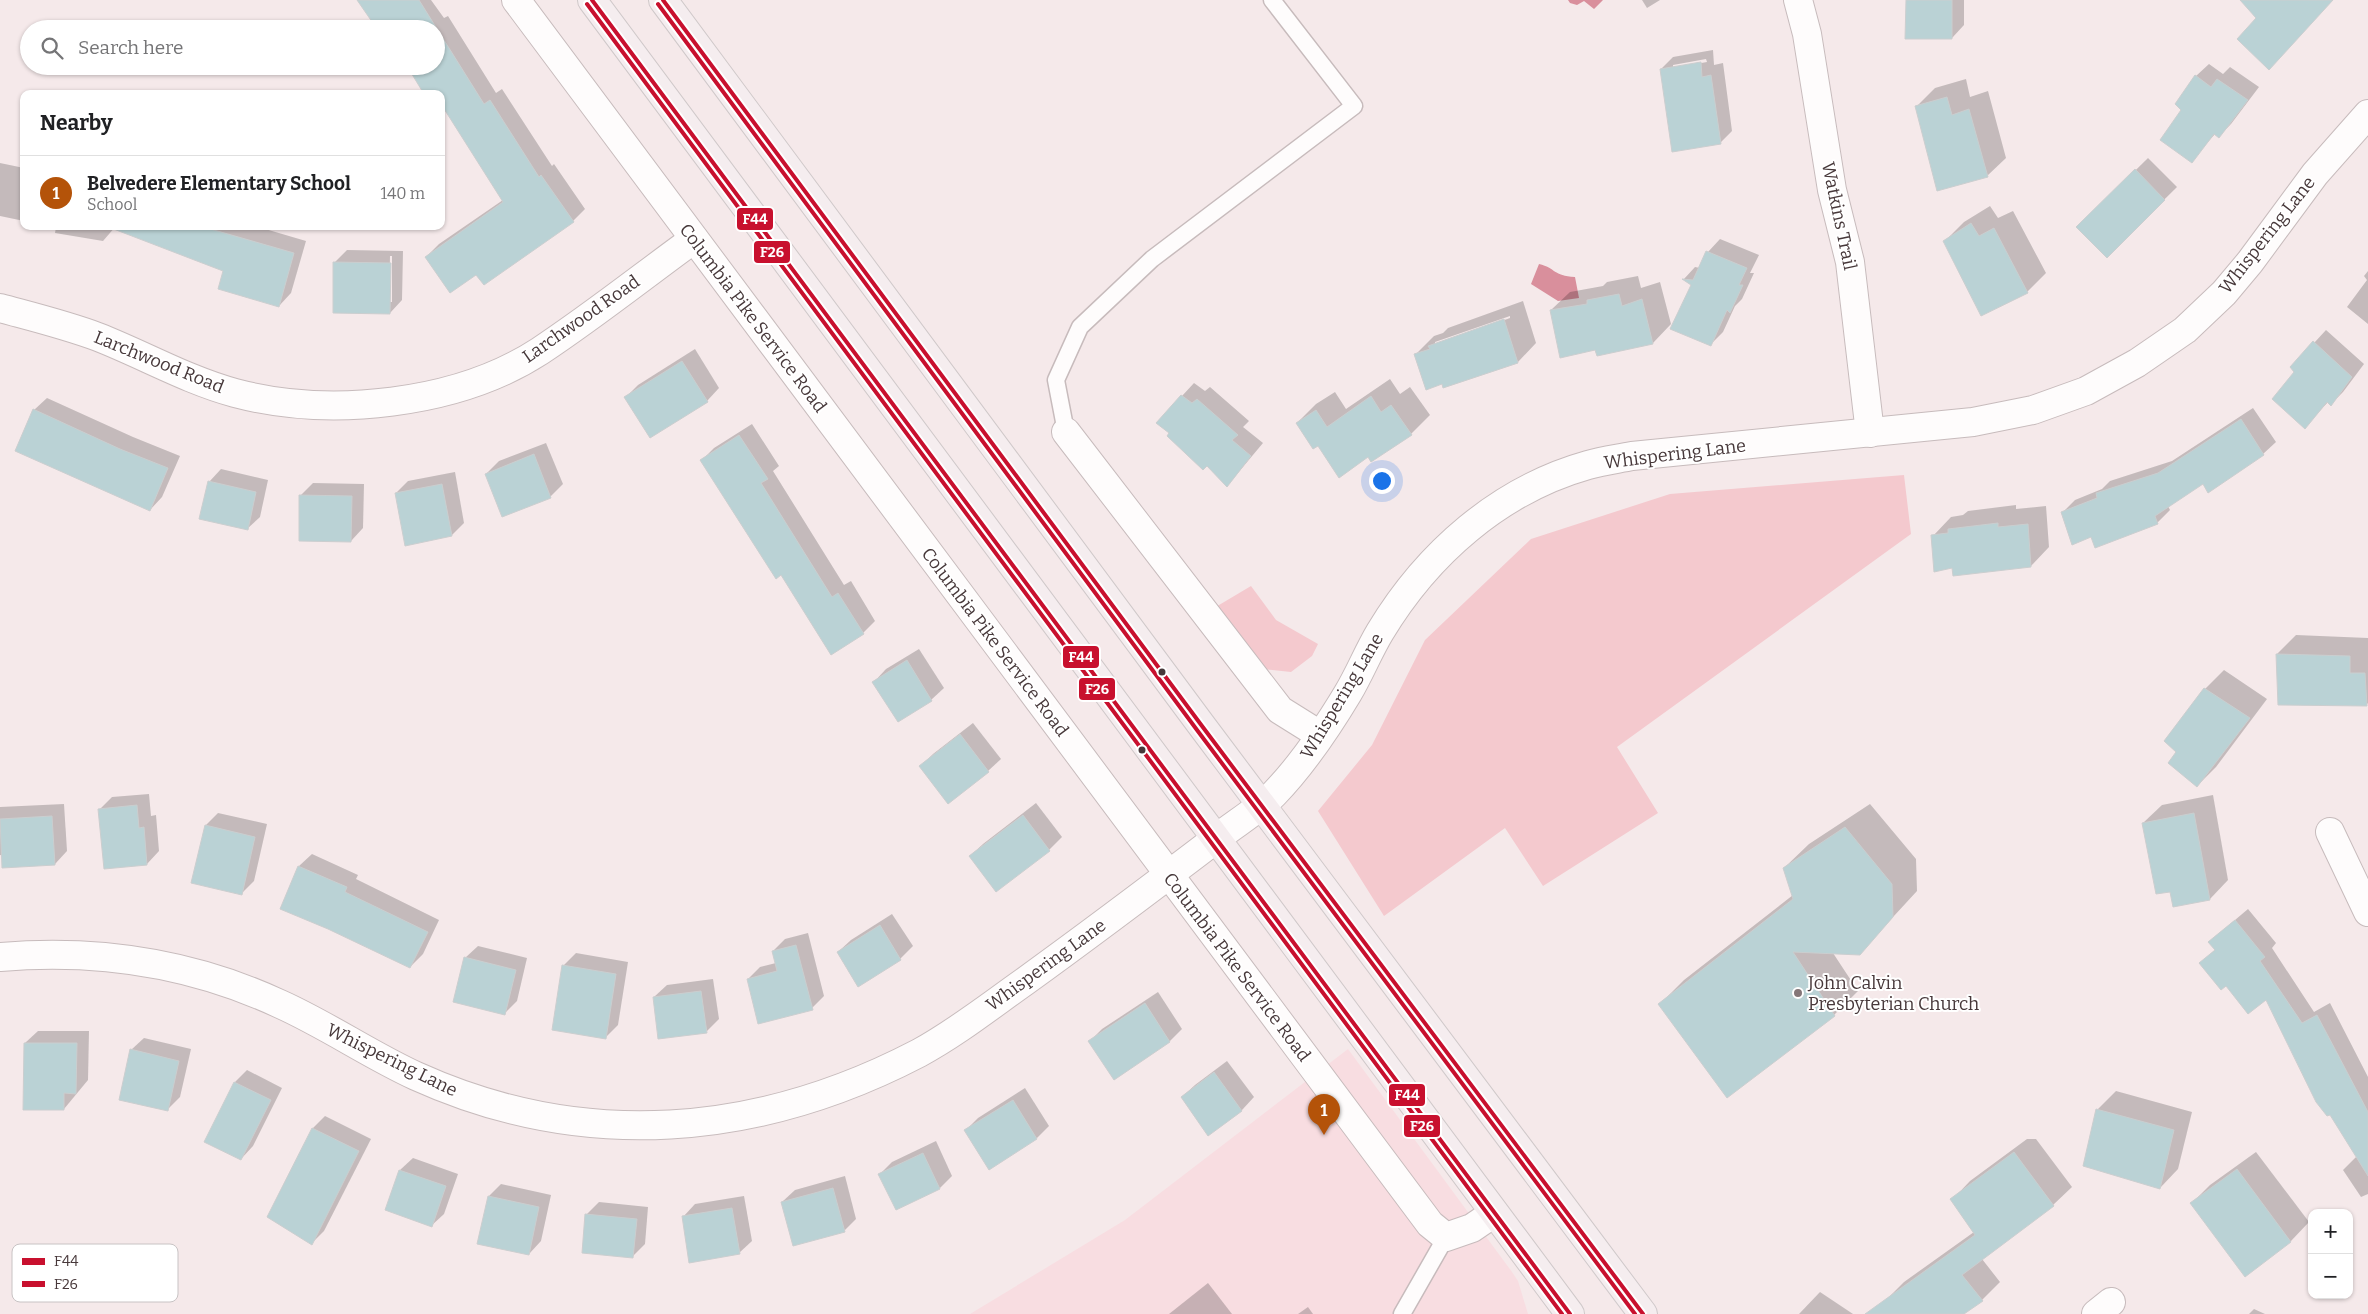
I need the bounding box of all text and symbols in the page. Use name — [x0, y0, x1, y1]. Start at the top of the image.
search box — [20, 20, 445, 75]
icon: search — [38, 34, 66, 62]
text: Search here — [78, 36, 183, 59]
text: Nearby — [40, 110, 113, 136]
street label: Watkins Trail — [1817, 160, 1861, 272]
text: Belvedere Elementary School — [87, 172, 351, 195]
street label: Whispering Lane — [2214, 172, 2320, 298]
text: 1 — [53, 184, 59, 203]
text: 140 m — [380, 184, 425, 203]
text: School — [87, 195, 137, 214]
line badge: F44 — [736, 207, 774, 231]
text: F44 — [742, 211, 768, 228]
street label: Columbia Pike Service Road — [675, 219, 831, 417]
line badge: F26 — [753, 240, 791, 264]
text: F26 — [760, 244, 784, 261]
street label: Larchwood Road — [518, 270, 644, 368]
street label: Larchwood Road — [91, 326, 227, 398]
street label: Whispering Lane — [1603, 434, 1747, 474]
your location — [1369, 468, 1395, 494]
street label: Columbia Pike Service Road — [917, 543, 1073, 741]
street label: Whispering Lane — [1296, 629, 1388, 763]
line badge: F44 — [1062, 645, 1100, 669]
text: F44 — [1068, 649, 1094, 666]
unlabelled marker — [1157, 667, 1167, 677]
line badge: F26 — [1078, 677, 1116, 701]
text: F26 — [1085, 681, 1109, 698]
unlabelled marker — [1137, 745, 1147, 755]
street label: Columbia Pike Service Road — [1159, 868, 1315, 1066]
street label: Whispering Lane — [982, 914, 1110, 1016]
place label: John Calvin Presbyterian Church — [1807, 972, 1979, 1015]
marker: John Calvin Presbyterian Church — [1792, 987, 1804, 999]
street label: Whispering Lane — [323, 1019, 461, 1101]
line badge: F44 — [1388, 1083, 1426, 1107]
text: F44 — [1394, 1087, 1420, 1104]
pin: 1 — [1308, 1094, 1340, 1135]
line badge: F26 — [1403, 1114, 1441, 1138]
text: F26 — [1410, 1118, 1434, 1135]
map controls — [2308, 1209, 2353, 1299]
button: + — [2308, 1209, 2353, 1254]
legend — [12, 1244, 178, 1302]
text: F44 — [54, 1253, 78, 1270]
button: − — [2308, 1254, 2353, 1299]
text: F26 — [54, 1276, 78, 1293]

